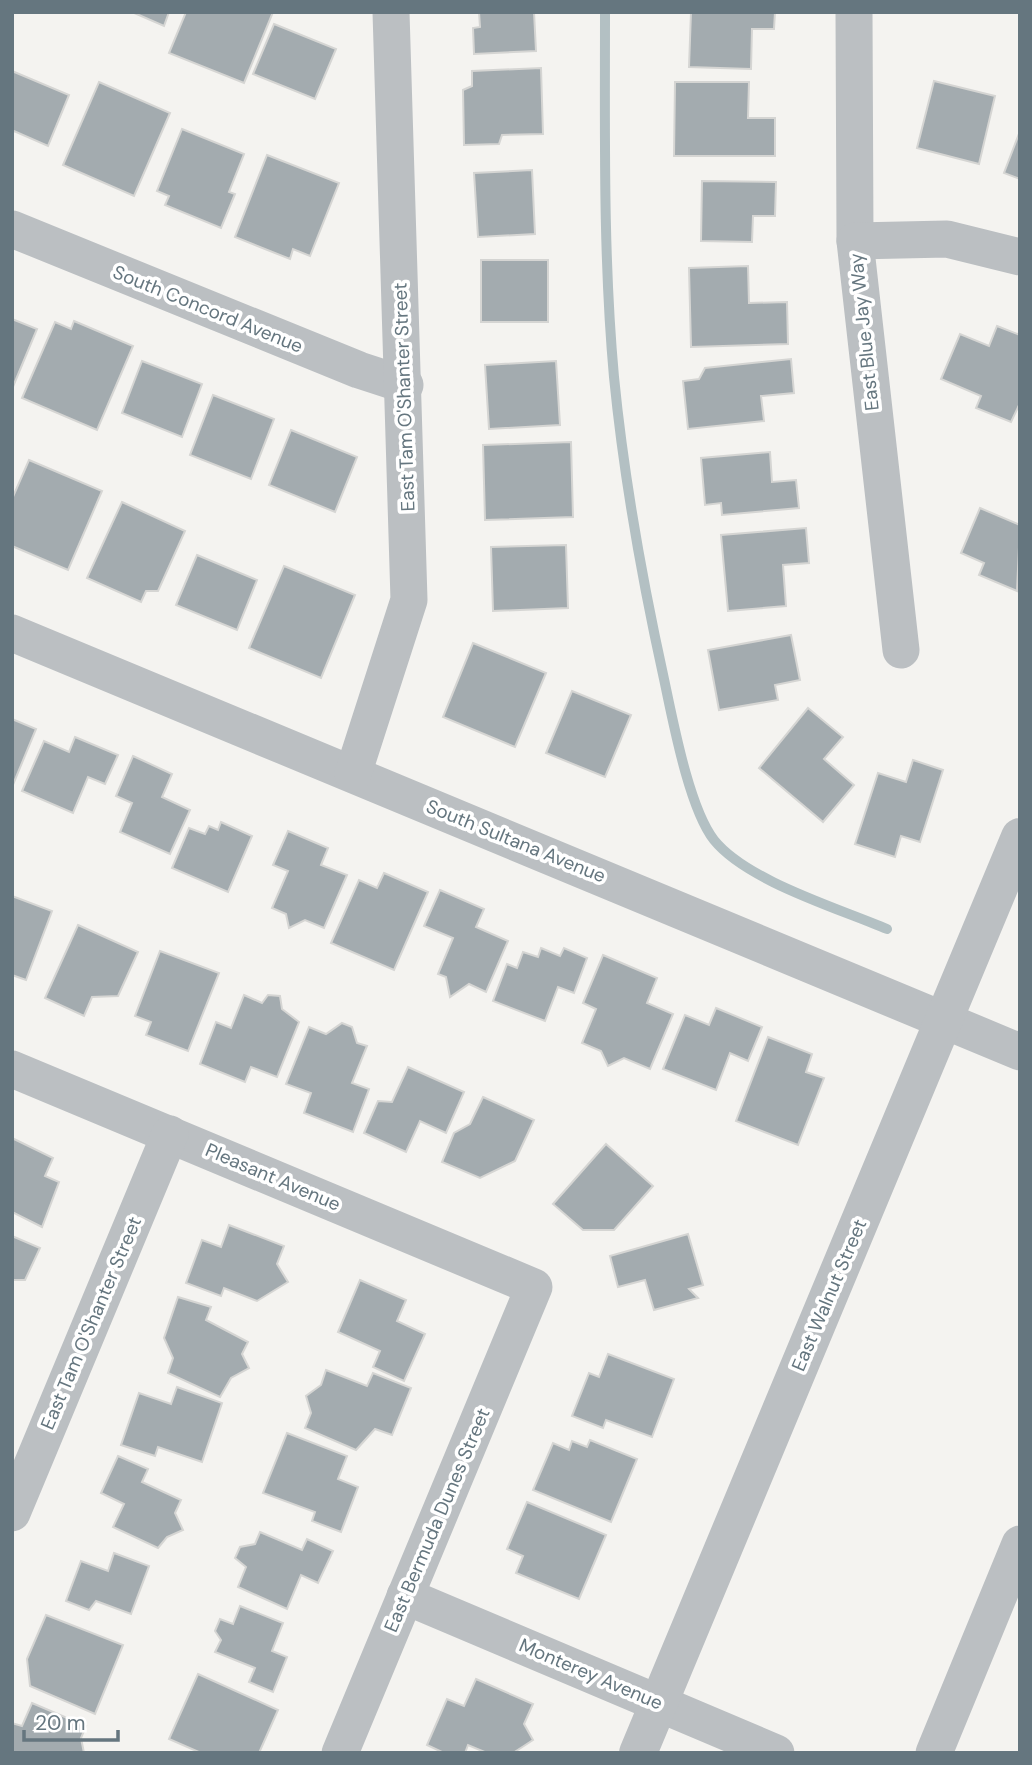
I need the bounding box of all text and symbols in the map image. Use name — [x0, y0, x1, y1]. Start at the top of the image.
street label: East Blue Jay Way — [843, 252, 885, 412]
street label: South Concord Avenue — [109, 259, 307, 359]
street label: East Tam O'Shanter Street — [388, 282, 420, 512]
street label: South Sultana Avenue — [423, 794, 609, 888]
street label: Pleasant Avenue — [202, 1137, 344, 1217]
street label: East Tam O'Shanter Street — [35, 1213, 147, 1433]
street label: East Walnut Street — [786, 1215, 872, 1375]
street label: East Bermuda Dunes Street — [378, 1404, 496, 1636]
street label: Monterey Avenue — [516, 1633, 666, 1715]
scale bar — [24, 1698, 119, 1742]
text: 20 m — [35, 1709, 86, 1737]

